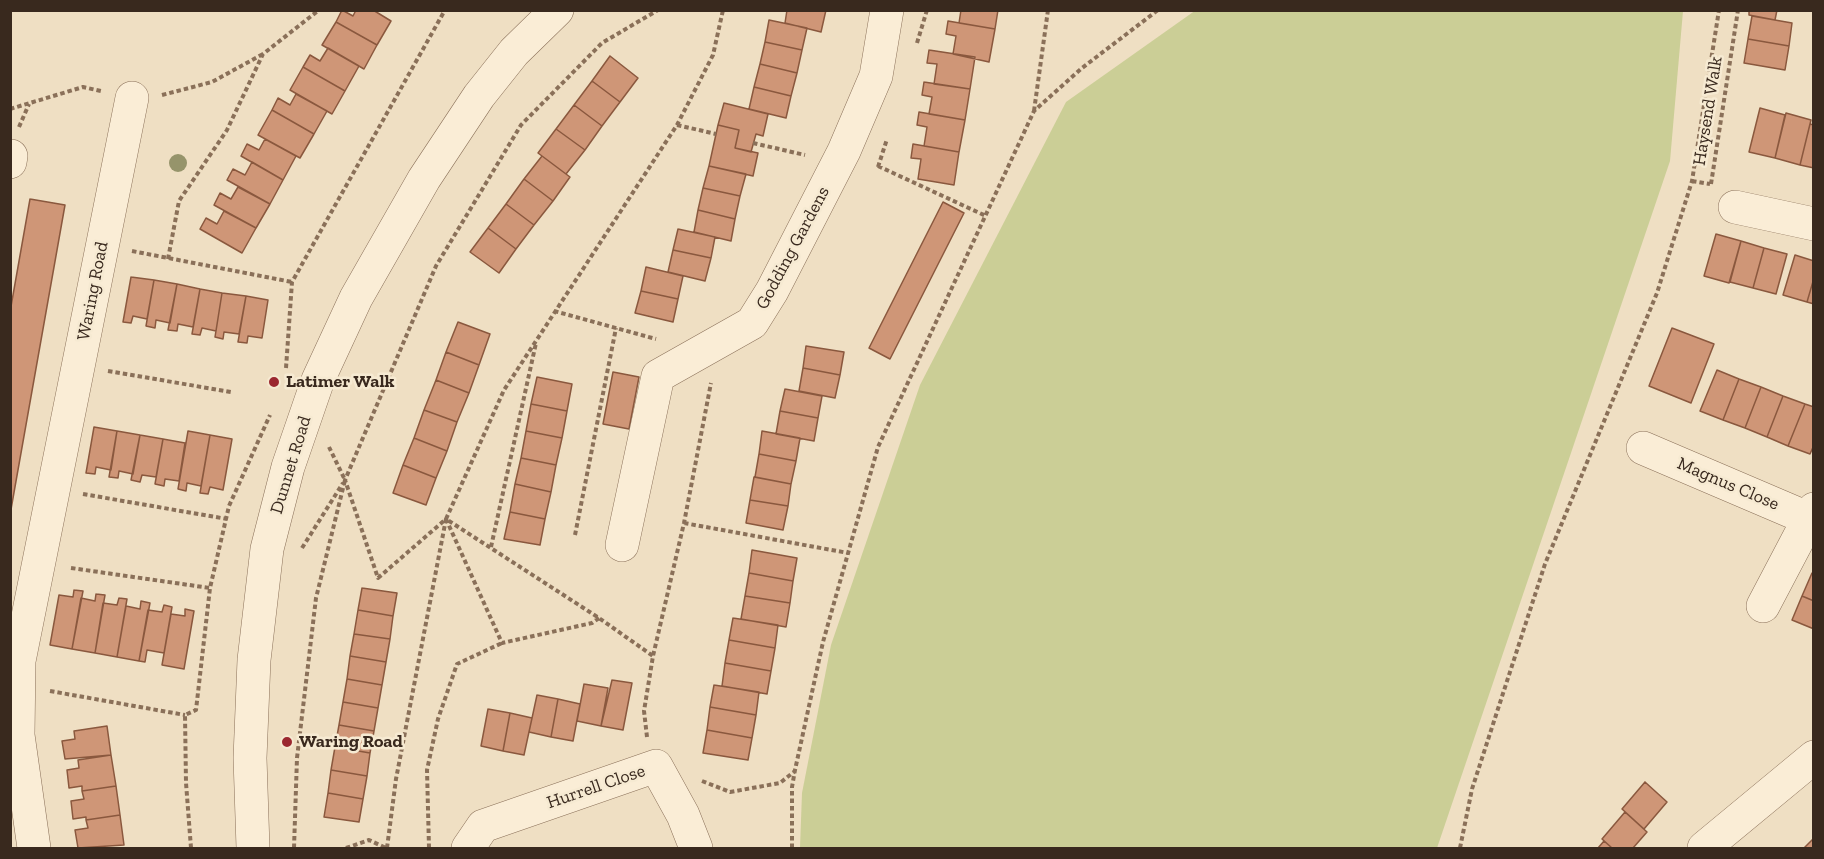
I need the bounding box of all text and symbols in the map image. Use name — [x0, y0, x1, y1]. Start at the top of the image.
street label: Haysend Walk — [1689, 55, 1727, 167]
street label: Godding Gardens — [752, 183, 834, 313]
street label: Waring Road — [73, 240, 113, 342]
place label: Latimer Walk — [286, 371, 394, 393]
marker: Latimer Walk — [267, 375, 281, 389]
street label: Dunnet Road — [266, 413, 316, 517]
street label: Magnus Close — [1674, 453, 1782, 515]
place label: Waring Road — [299, 731, 403, 753]
marker: Waring Road — [280, 735, 294, 749]
street label: Hurrell Close — [544, 760, 648, 814]

